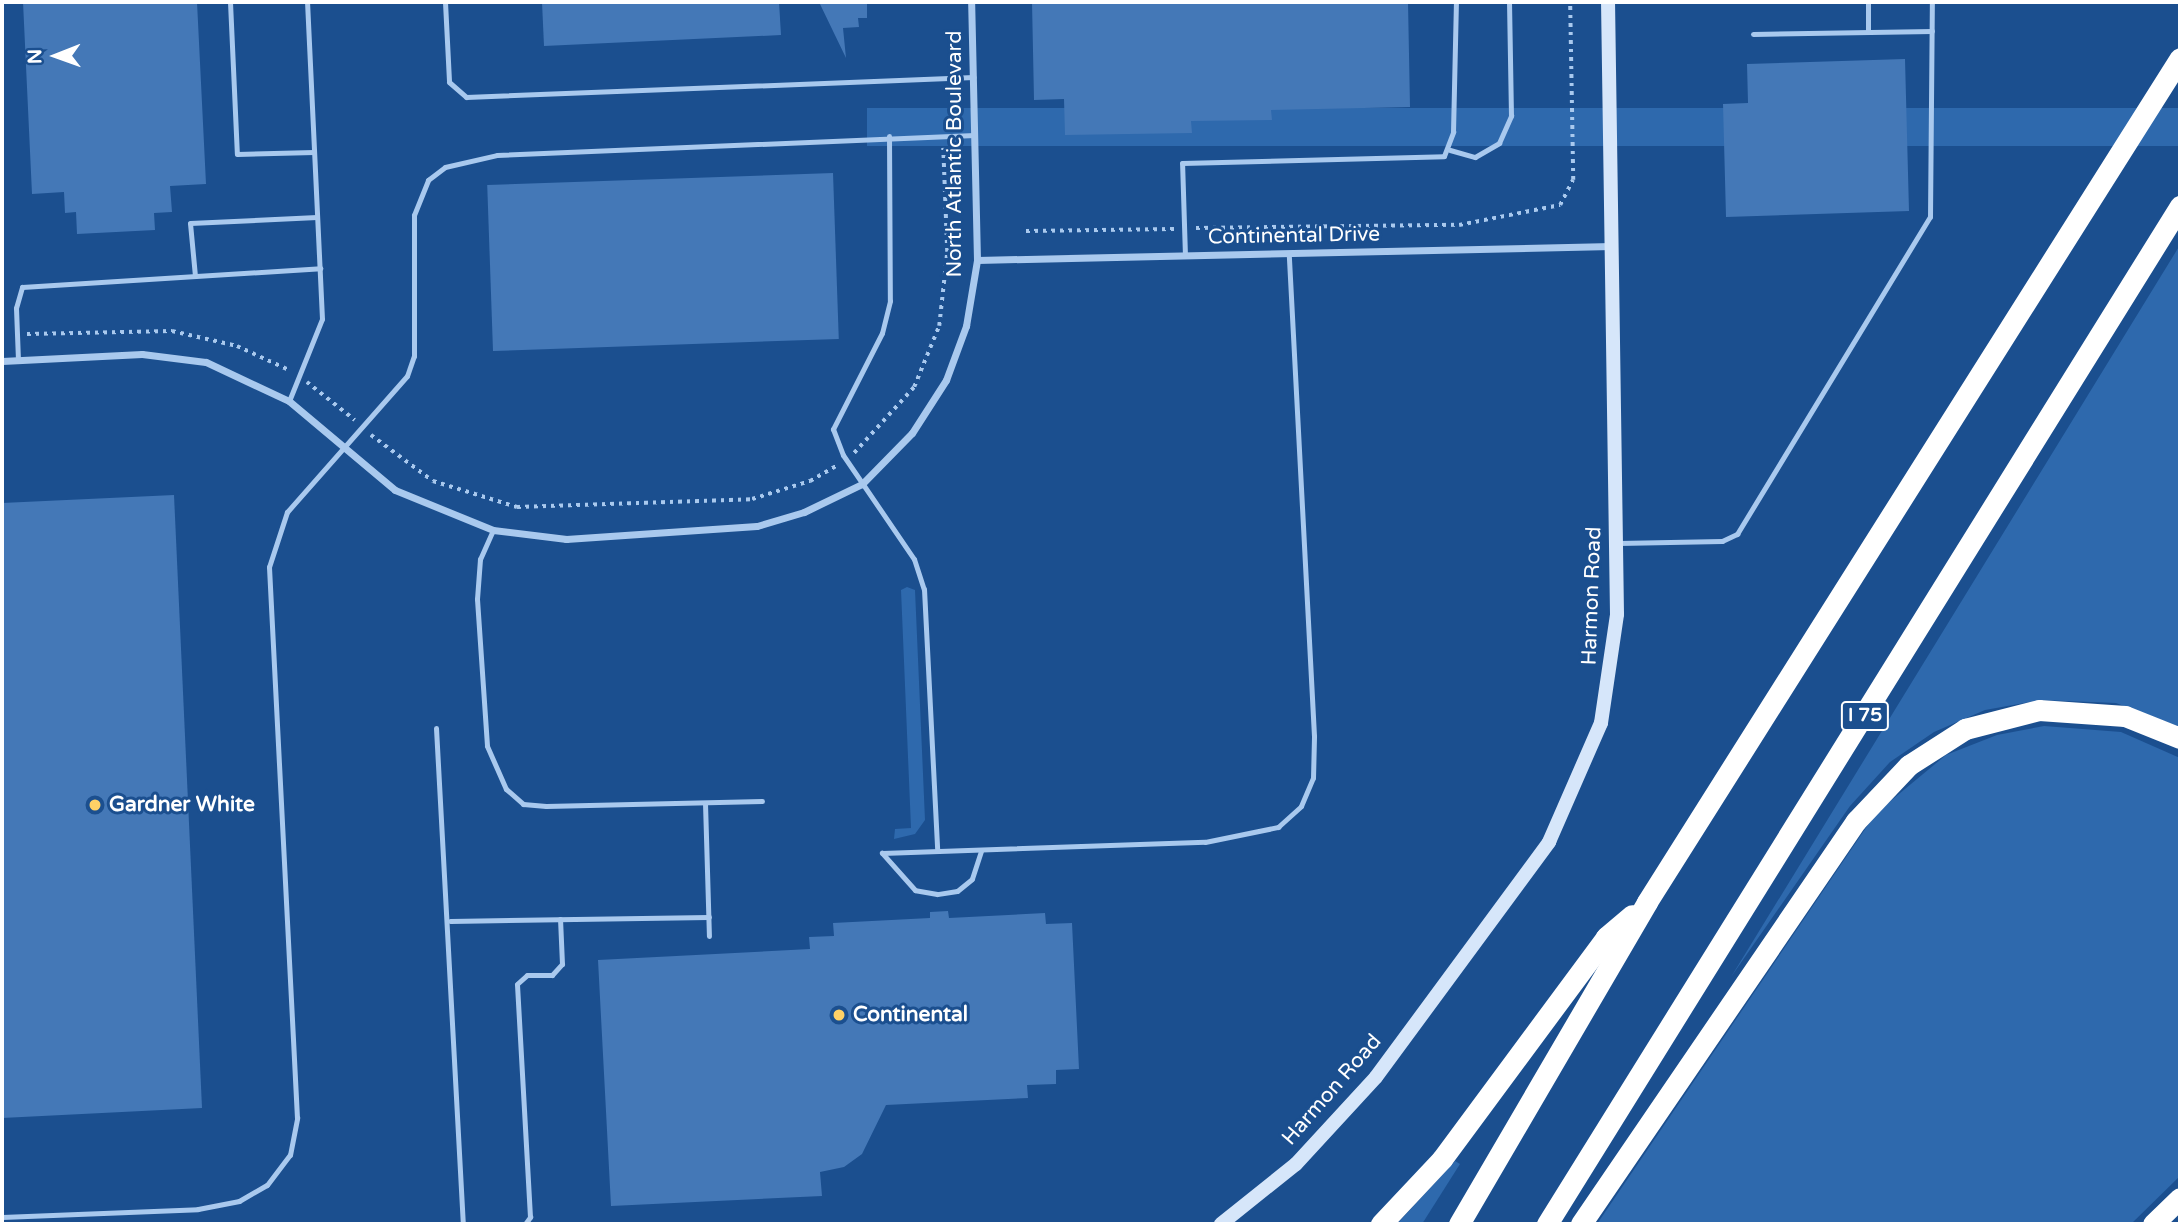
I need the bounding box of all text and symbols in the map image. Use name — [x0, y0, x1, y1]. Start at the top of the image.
north arrow — [21, 21, 91, 91]
street label: North Atlantic Boulevard — [942, 30, 968, 278]
text: N — [24, 49, 46, 64]
street label: Continental Drive — [1208, 222, 1380, 250]
street label: Harmon Road — [1577, 526, 1607, 666]
road number: I 75 — [1840, 701, 1890, 732]
place label: Gardner White — [109, 792, 255, 818]
marker: Gardner White — [87, 797, 103, 813]
place label: Continental — [853, 1002, 968, 1028]
marker: Continental — [831, 1007, 847, 1023]
street label: Harmon Road — [1277, 1029, 1387, 1151]

